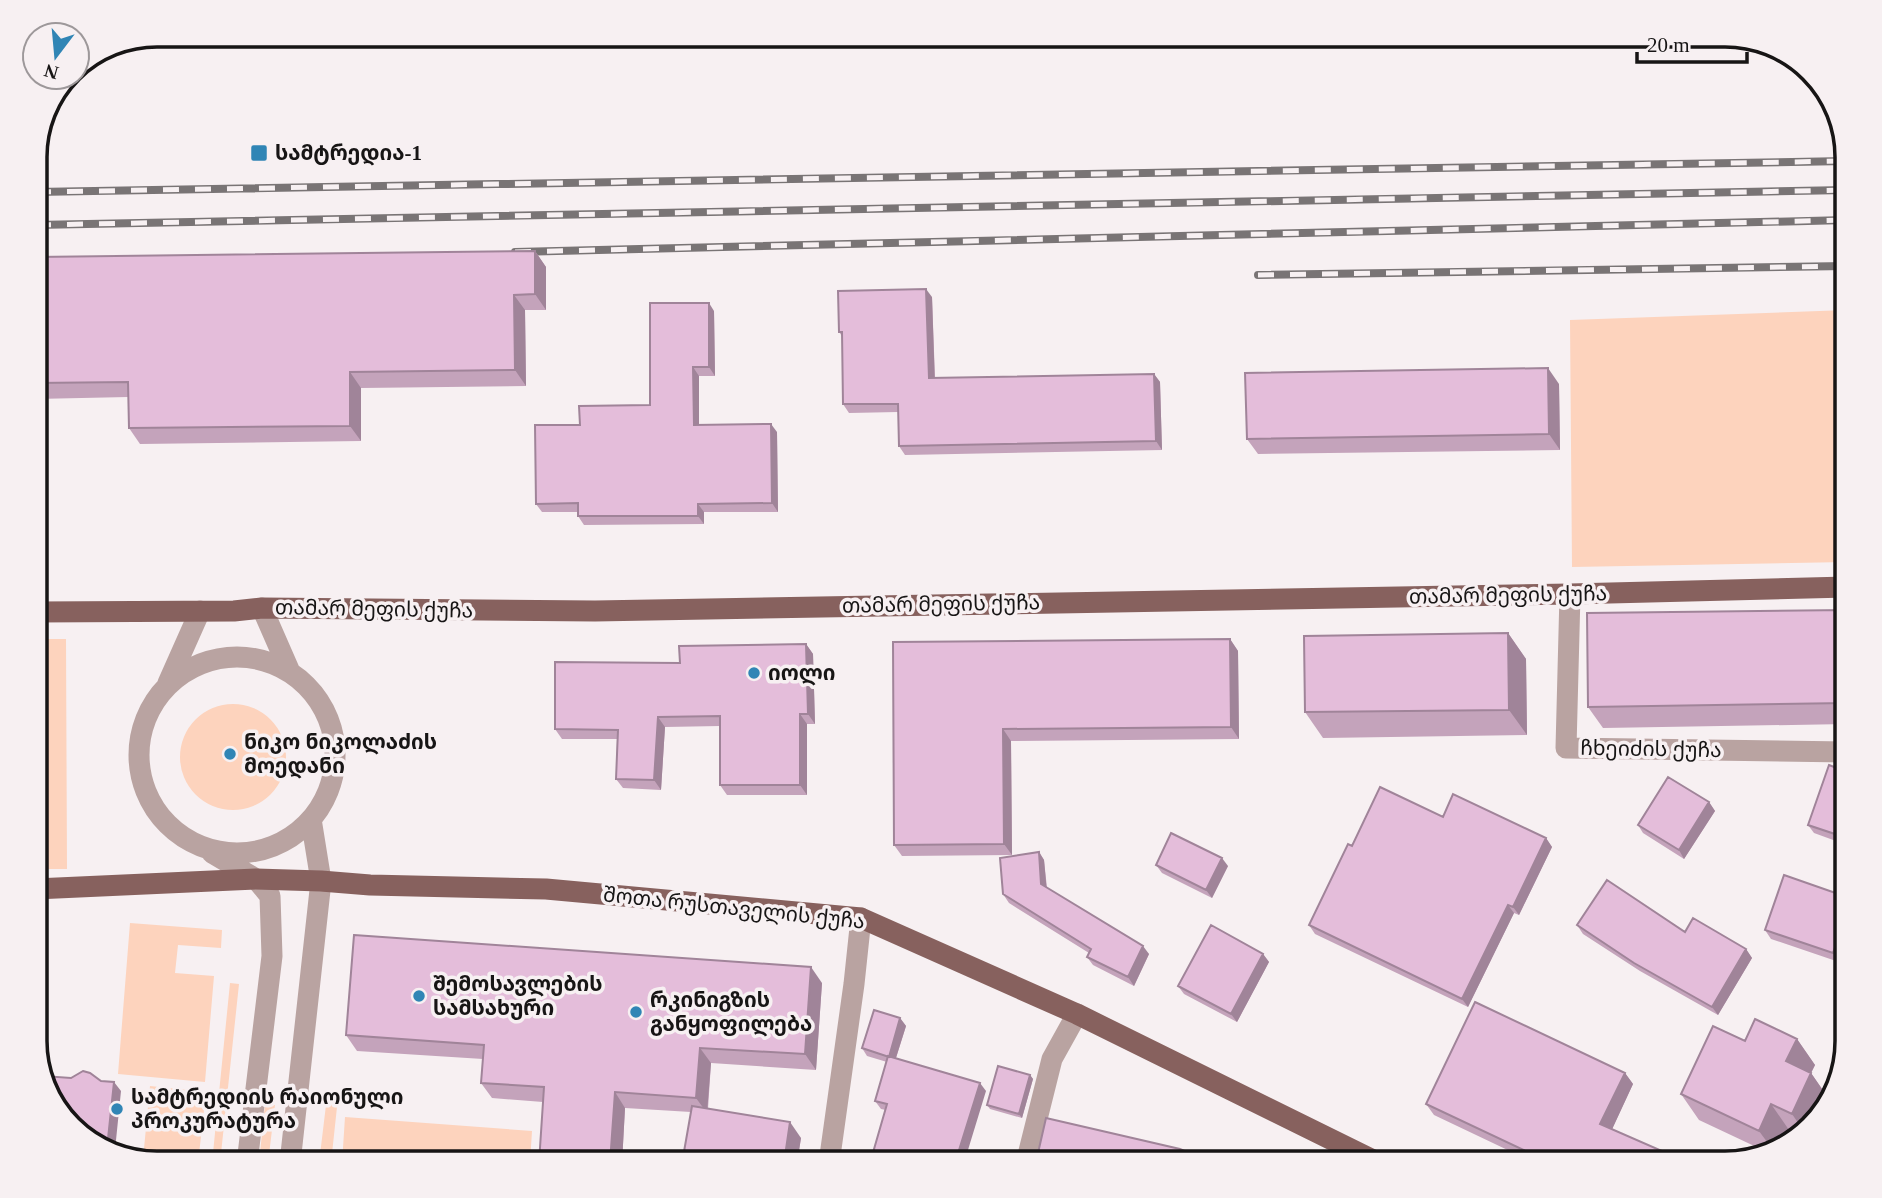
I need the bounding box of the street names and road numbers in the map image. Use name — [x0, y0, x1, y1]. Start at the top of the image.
street label: თამარ მეფის ქუჩა — [1409, 581, 1607, 609]
street label: თამარ მეფის ქუჩა — [842, 590, 1040, 618]
street label: თამარ მეფის ქუჩა — [275, 595, 473, 623]
street label: ჩხეიძის ქუჩა — [1580, 736, 1722, 762]
street label: შოთა რუსთაველის ქუჩა — [602, 882, 866, 935]

